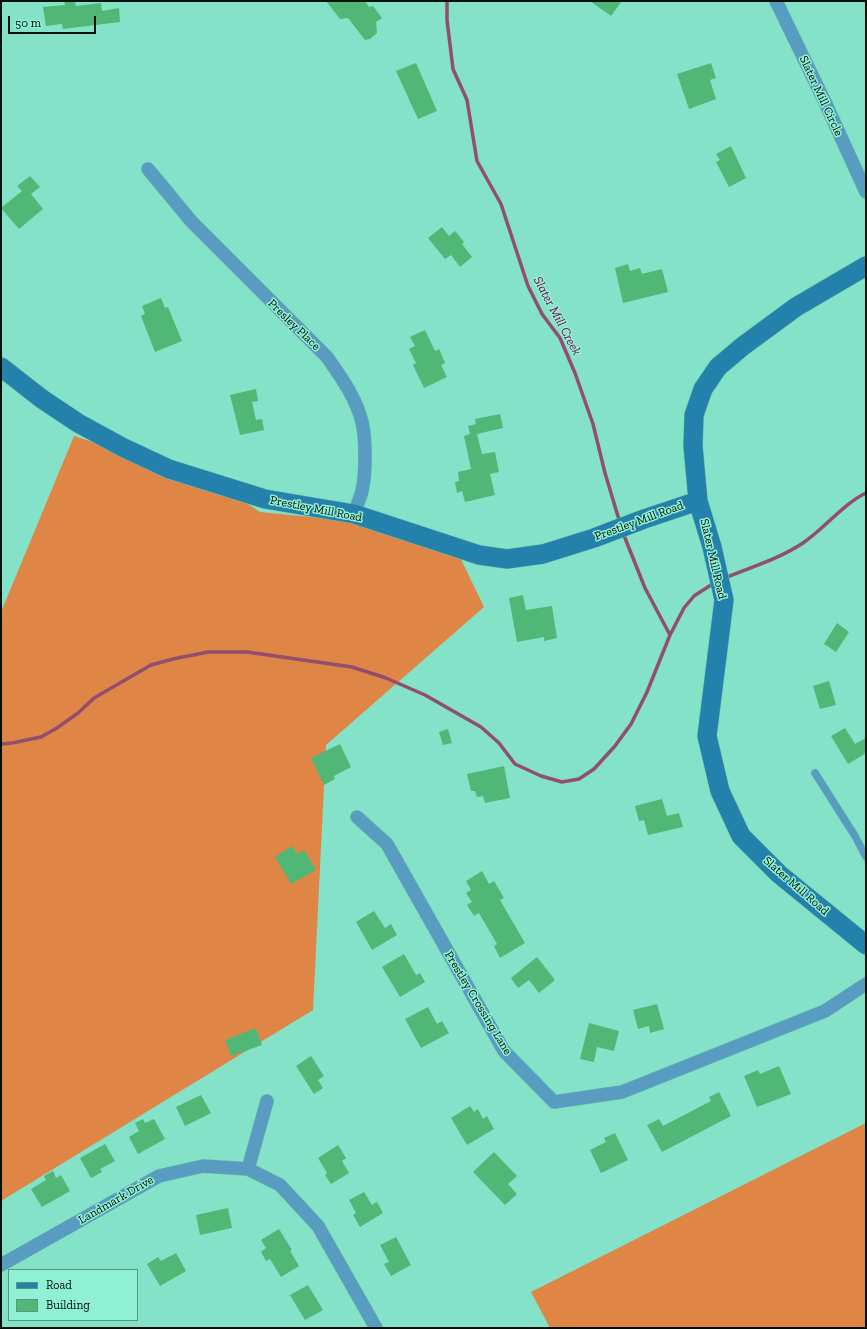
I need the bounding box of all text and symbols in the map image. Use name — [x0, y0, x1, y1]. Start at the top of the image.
scale bar — [10, 8, 98, 34]
text: 50 m — [15, 16, 41, 30]
street label: Slater Mill Circle — [796, 54, 846, 138]
water label: Slater Mill Creek — [530, 274, 584, 358]
street label: Presley Place — [265, 296, 323, 354]
street label: Prestley Mill Road — [269, 493, 363, 525]
street label: Prestley Mill Road — [593, 498, 685, 544]
street label: Slater Mill Road — [697, 517, 729, 601]
street label: Slater Mill Road — [760, 854, 832, 918]
street label: Prestley Crossing Lane — [441, 948, 515, 1058]
street label: Landmark Drive — [76, 1173, 156, 1227]
legend — [8, 1269, 138, 1321]
text: Road — [46, 1278, 72, 1292]
text: Building — [46, 1298, 90, 1312]

